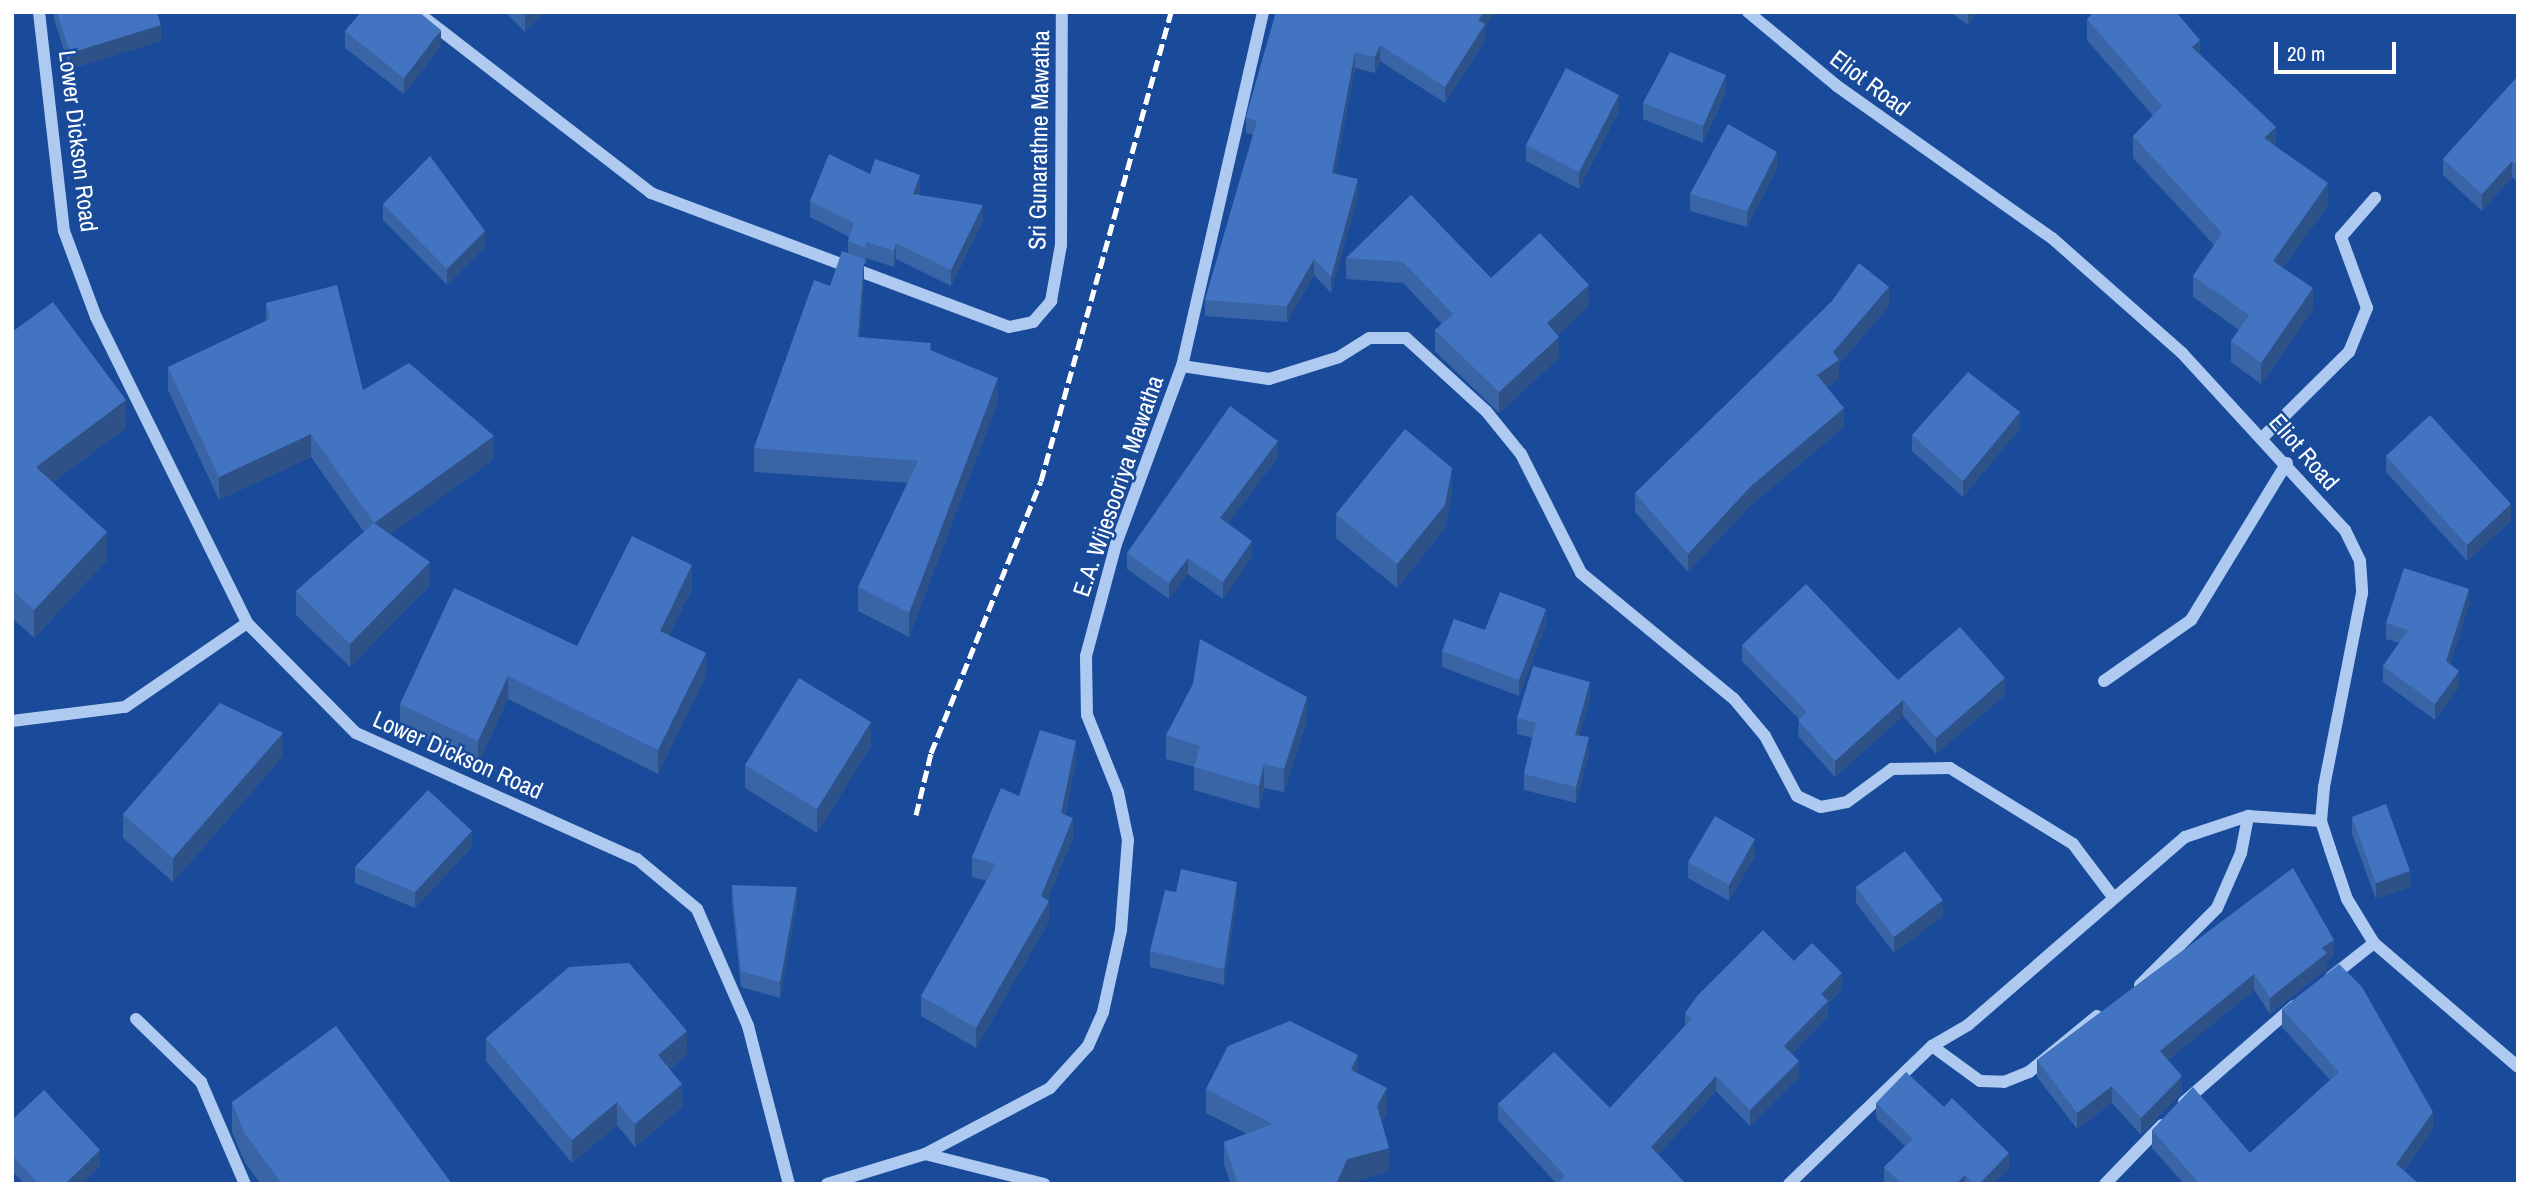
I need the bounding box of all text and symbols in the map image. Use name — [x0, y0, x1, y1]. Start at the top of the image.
scale bar — [2278, 28, 2400, 72]
street label: Sri Gunarathne Mawatha — [1023, 30, 1055, 250]
text: 20 m — [2287, 39, 2325, 68]
street label: Eliot Road — [1825, 44, 1915, 122]
street label: Lower Dickson Road — [53, 49, 103, 233]
street label: E.A. Wijesooriya Mawatha — [1067, 372, 1169, 600]
street label: Eliot Road — [2263, 408, 2345, 496]
street label: Lower Dickson Road — [369, 705, 547, 805]

